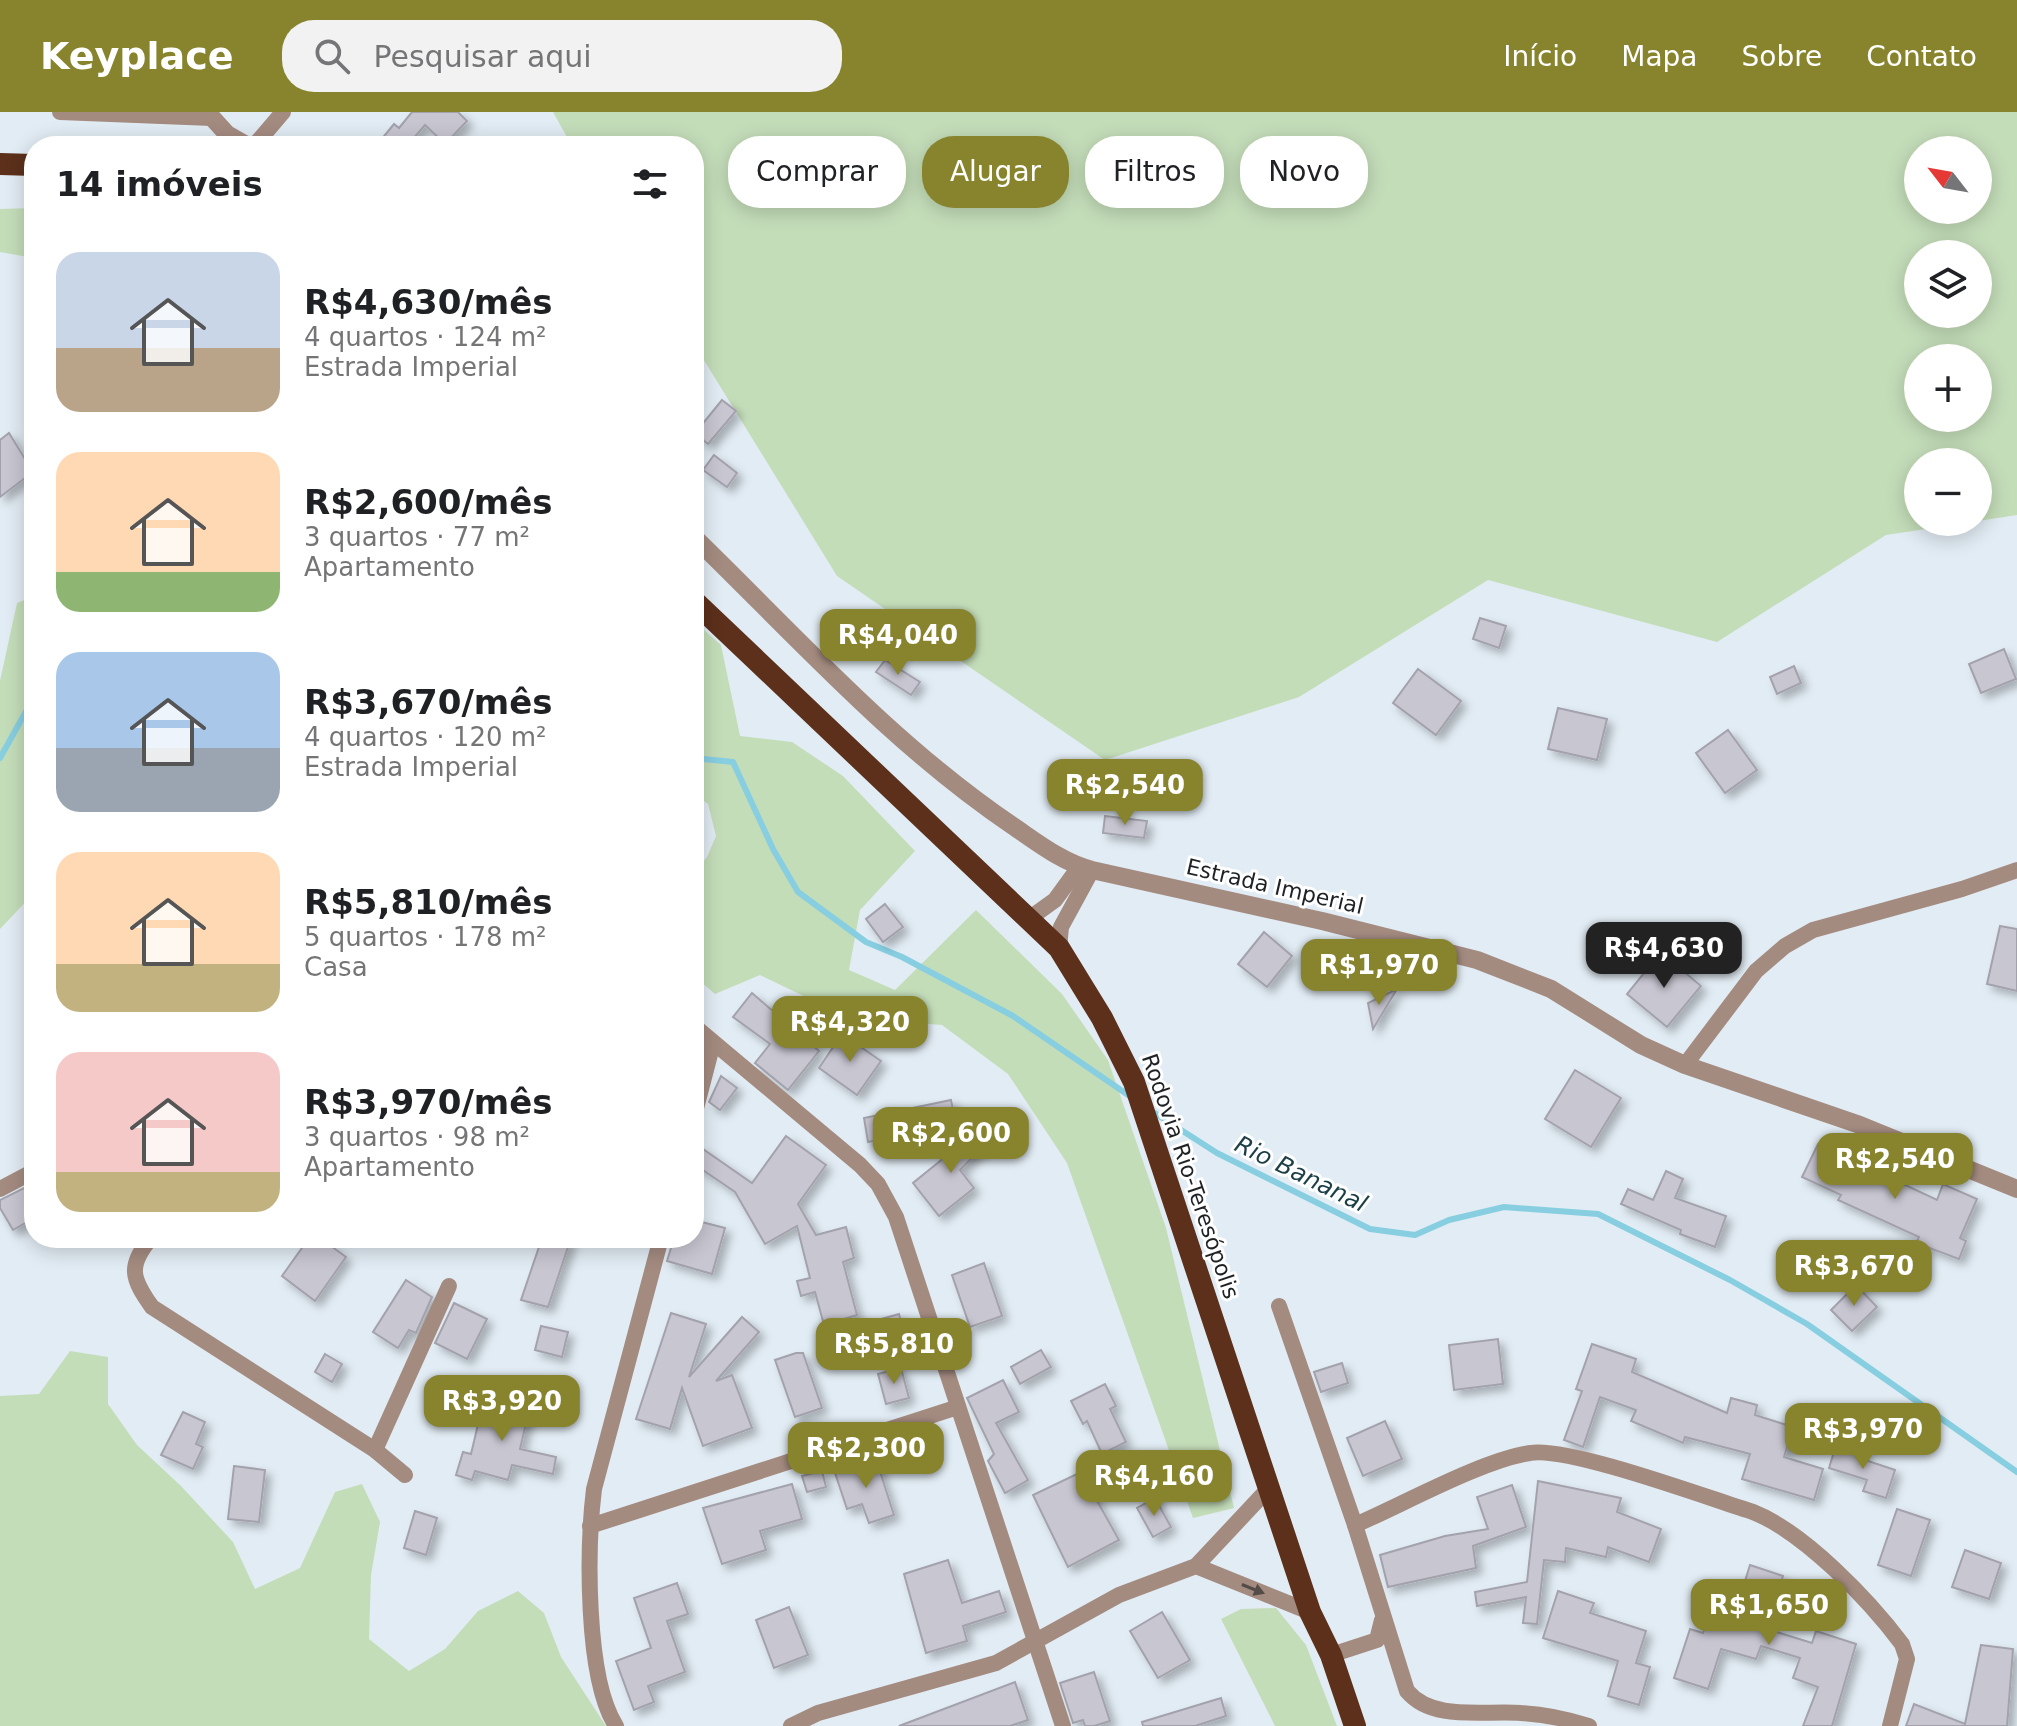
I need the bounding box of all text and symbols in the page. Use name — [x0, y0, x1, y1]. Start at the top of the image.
search box — [282, 20, 842, 92]
text: Keyplace — [40, 34, 234, 78]
icon: search — [310, 34, 354, 78]
text: Pesquisar aqui — [374, 39, 592, 74]
text: Início — [1503, 40, 1577, 73]
text: Mapa — [1621, 40, 1698, 73]
text: Sobre — [1742, 40, 1822, 73]
text: Contato — [1866, 40, 1977, 73]
chip: Comprar — [728, 136, 906, 208]
chip: Alugar — [922, 136, 1069, 208]
chip: Filtros — [1085, 136, 1224, 208]
chip: Novo — [1240, 136, 1368, 208]
north arrow — [1904, 136, 1992, 224]
map controls — [1904, 136, 1992, 536]
icon: filters — [628, 162, 672, 206]
text: 14 imóveis — [56, 164, 263, 204]
button: layers — [1904, 240, 1992, 328]
text: R$4,630/mês — [304, 282, 553, 322]
icon: home — [120, 284, 216, 380]
text: 4 quartos · 124 m² — [304, 322, 547, 352]
button: + — [1904, 344, 1992, 432]
text: Estrada Imperial — [304, 352, 518, 382]
button: − — [1904, 448, 1992, 536]
text: R$2,600/mês — [304, 482, 553, 522]
icon: home — [120, 484, 216, 580]
text: 3 quartos · 77 m² — [304, 522, 530, 552]
text: Apartamento — [304, 552, 475, 582]
pin: R$4,040 — [824, 609, 972, 677]
text: R$4,040 — [838, 620, 958, 650]
text: R$3,670/mês — [304, 682, 553, 722]
icon: home — [120, 684, 216, 780]
text: 4 quartos · 120 m² — [304, 722, 547, 752]
text: Estrada Imperial — [304, 752, 518, 782]
pin: R$2,540 — [1051, 759, 1199, 827]
text: R$2,540 — [1065, 770, 1185, 800]
street label: Estrada Imperial — [1184, 854, 1366, 919]
text: R$5,810/mês — [304, 882, 553, 922]
icon: home — [120, 884, 216, 980]
text: 5 quartos · 178 m² — [304, 922, 547, 952]
pin: R$4,630 — [1590, 922, 1738, 990]
text: R$4,630 — [1604, 933, 1724, 963]
pin: R$1,970 — [1305, 939, 1453, 1007]
text: R$1,970 — [1319, 950, 1439, 980]
text: Casa — [304, 952, 368, 982]
pin: R$4,320 — [776, 996, 924, 1064]
text: R$4,320 — [790, 1007, 910, 1037]
street label: Rodovia Rio-Teresópolis — [1137, 1050, 1244, 1302]
text: R$3,970/mês — [304, 1082, 553, 1122]
icon: home — [120, 1084, 216, 1180]
pin: R$2,600 — [877, 1107, 1025, 1175]
text: R$2,600 — [891, 1118, 1011, 1148]
text: 3 quartos · 98 m² — [304, 1122, 530, 1152]
water label: Rio Bananal — [1230, 1130, 1372, 1218]
pin: R$2,540 — [1821, 1133, 1969, 1201]
text: R$2,540 — [1835, 1144, 1955, 1174]
text: Apartamento — [304, 1152, 475, 1182]
pin: R$3,670 — [1780, 1240, 1928, 1308]
text: R$3,670 — [1794, 1251, 1914, 1281]
pin: R$5,810 — [820, 1318, 968, 1386]
text: R$5,810 — [834, 1329, 954, 1359]
pin: R$3,920 — [428, 1375, 576, 1443]
text: R$3,920 — [442, 1386, 562, 1416]
pin: R$3,970 — [1789, 1403, 1937, 1471]
text: R$3,970 — [1803, 1414, 1923, 1444]
pin: R$2,300 — [792, 1422, 940, 1490]
text: R$2,300 — [806, 1433, 926, 1463]
pin: R$4,160 — [1080, 1450, 1228, 1518]
text: R$4,160 — [1094, 1461, 1214, 1491]
pin: R$1,650 — [1695, 1579, 1843, 1647]
one-way arrow — [1241, 1583, 1265, 1596]
text: R$1,650 — [1709, 1590, 1829, 1620]

